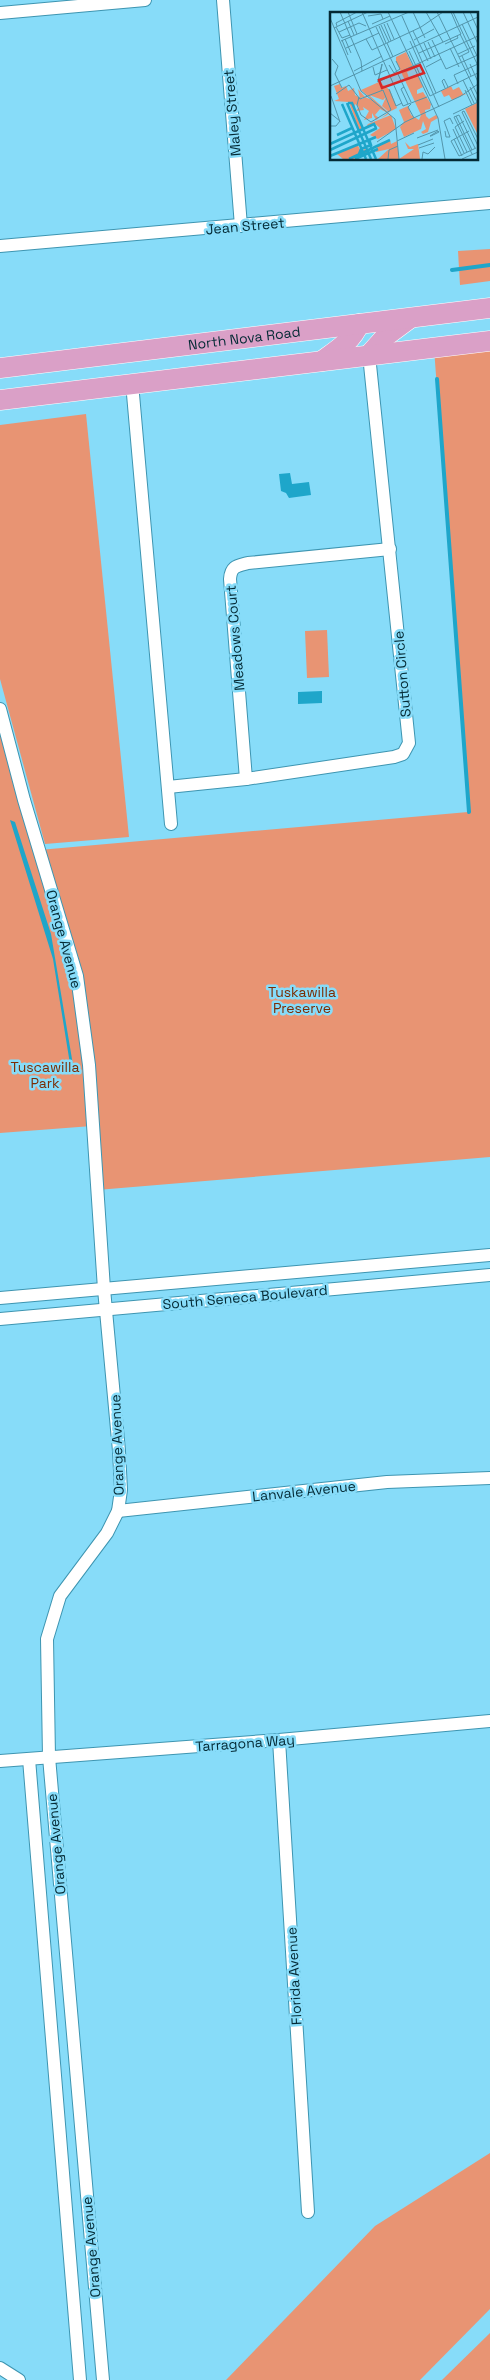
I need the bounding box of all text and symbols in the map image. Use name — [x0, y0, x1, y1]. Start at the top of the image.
inset map — [330, 12, 478, 160]
street label: Maley Street — [219, 69, 245, 157]
street label: Jean Street — [205, 214, 285, 238]
street label: North Nova Road — [187, 322, 301, 354]
street label: Meadows Court — [221, 584, 249, 692]
street label: Sutton Circle — [389, 630, 415, 718]
street label: Orange Avenue — [42, 888, 86, 990]
park label: Tuskawilla Preserve — [268, 983, 336, 1017]
park label: Tuscawilla Park — [11, 1058, 79, 1092]
street label: South Seneca Boulevard — [162, 1281, 328, 1313]
street label: Orange Avenue — [106, 1394, 128, 1496]
street label: Lanvale Avenue — [251, 1477, 357, 1505]
street label: Tarragona Way — [195, 1731, 295, 1755]
street label: Orange Avenue — [43, 1793, 69, 1895]
street label: Florida Avenue — [282, 1926, 306, 2026]
street label: Orange Avenue — [78, 2196, 104, 2298]

